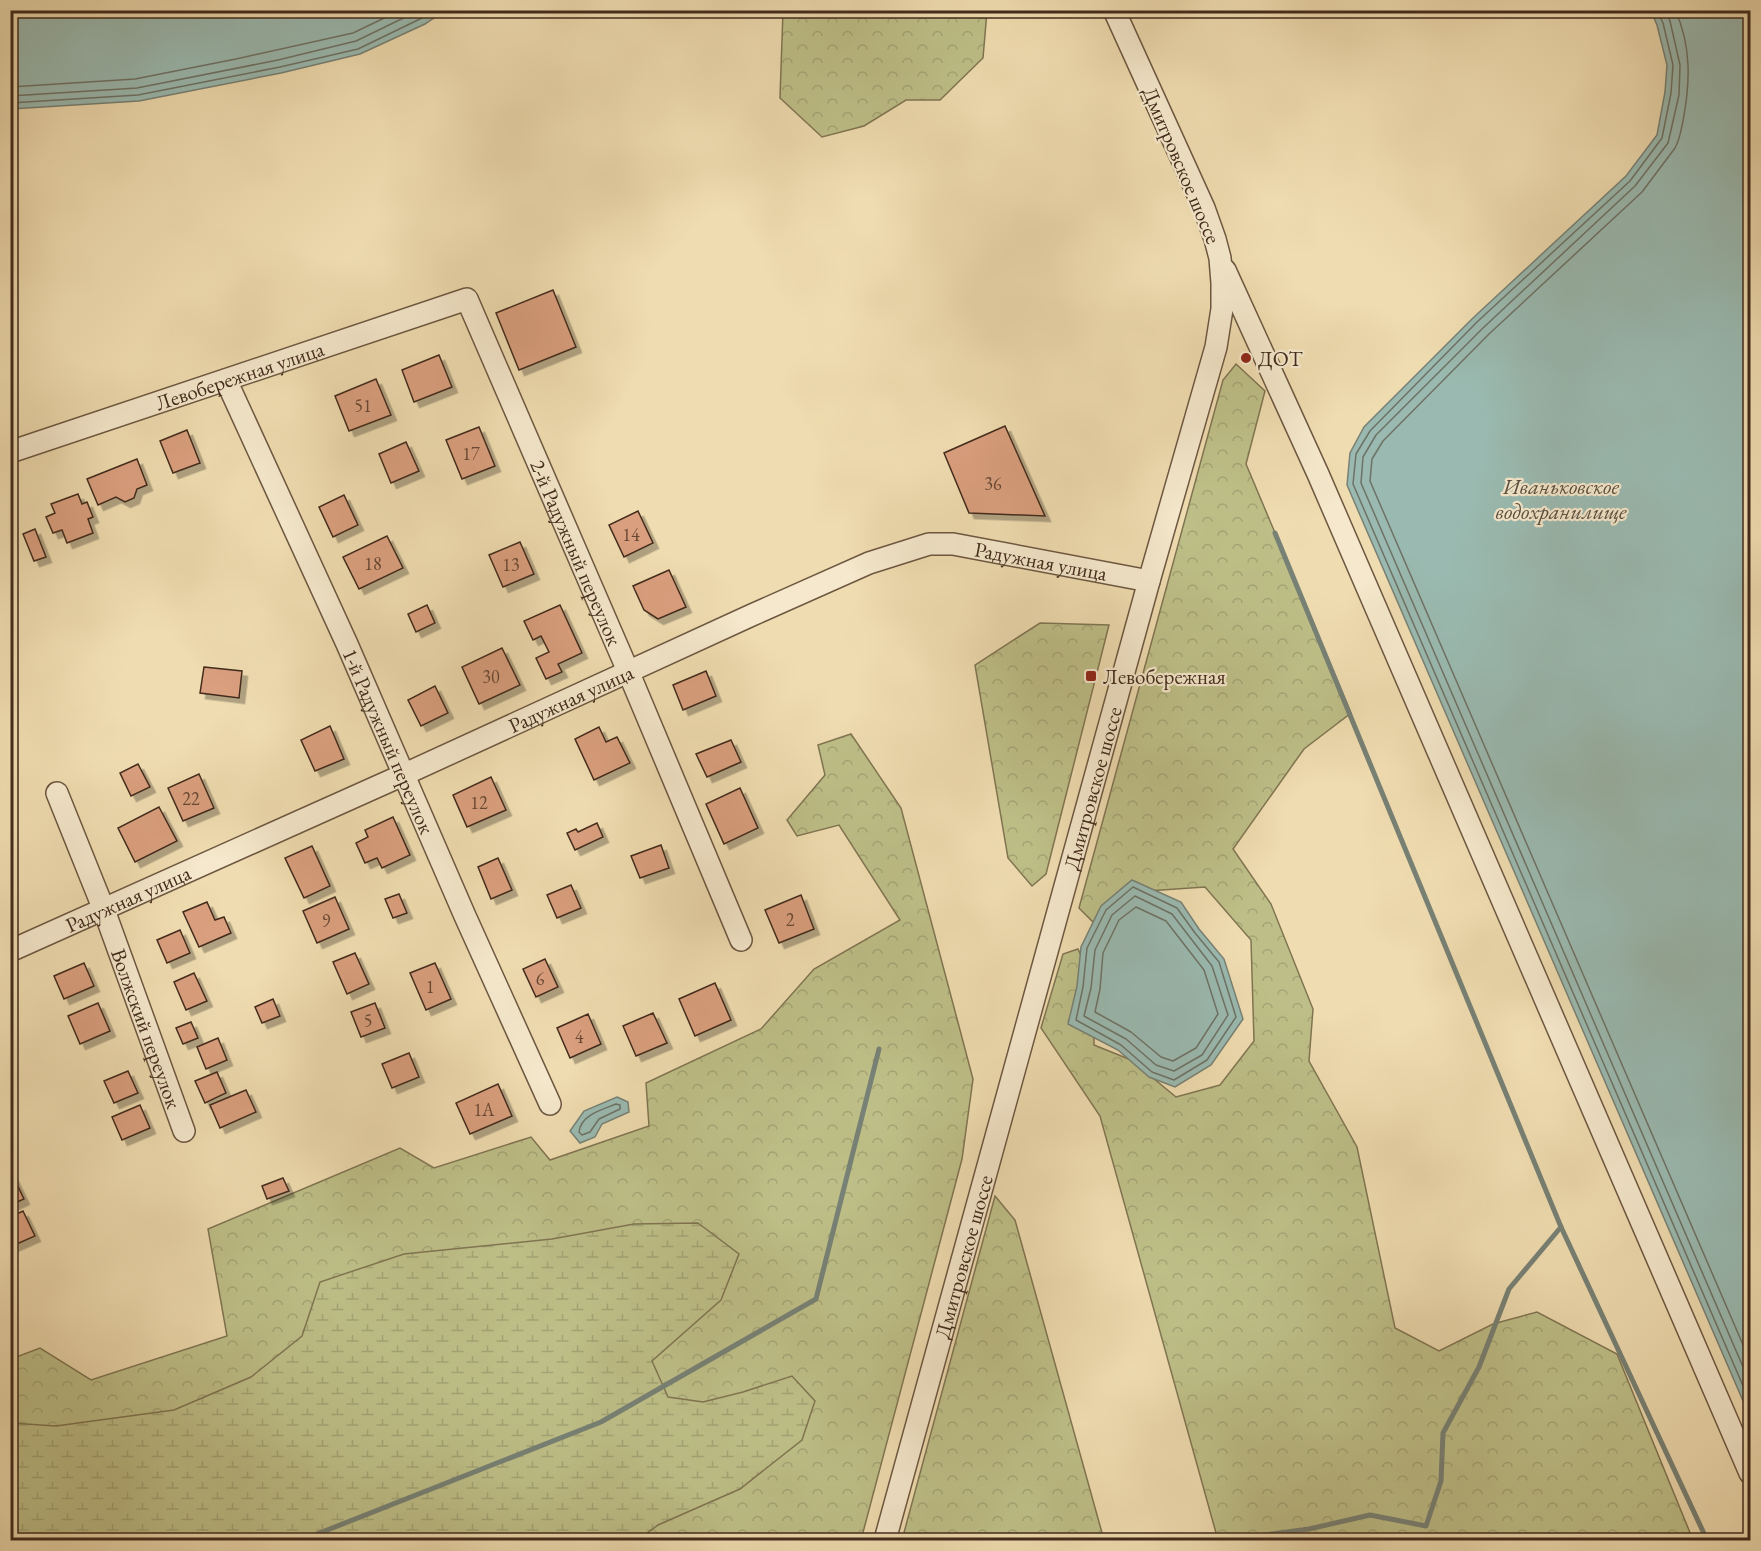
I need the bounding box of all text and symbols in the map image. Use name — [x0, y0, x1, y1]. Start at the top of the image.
street label: Дмитровское шоссе — [1137, 82, 1227, 248]
street label: Левобережная улица — [152, 334, 328, 416]
place label: ДОТ — [1258, 345, 1303, 372]
marker: ДОТ — [1239, 351, 1253, 365]
house number: 51 — [354, 394, 372, 417]
house number: 17 — [462, 442, 480, 465]
street label: 2-й Радужный переулок — [525, 455, 629, 649]
house number: 36 — [984, 472, 1002, 495]
water label: Иваньковское водохранилище — [1495, 472, 1627, 526]
house number: 14 — [622, 523, 640, 546]
street label: Радужная улица — [972, 535, 1110, 586]
house number: 18 — [364, 552, 382, 575]
house number: 13 — [502, 553, 520, 576]
street label: 1-й Радужный переулок — [337, 644, 441, 838]
street label: Радужная улица — [504, 658, 638, 738]
place label: Левобережная — [1103, 663, 1226, 690]
house number: 30 — [482, 665, 500, 688]
marker: Левобережная — [1084, 669, 1098, 683]
street label: Дмитровское шоссе — [1057, 703, 1127, 873]
house number: 22 — [182, 787, 200, 810]
house number: 12 — [470, 791, 488, 814]
street label: Радужная улица — [61, 858, 195, 938]
house number: 2 — [786, 908, 795, 931]
house number: 9 — [322, 909, 331, 932]
street label: Волжский переулок — [105, 945, 188, 1112]
house number: 6 — [536, 967, 545, 990]
house number: 1 — [426, 975, 434, 998]
house number: 5 — [364, 1009, 372, 1032]
house number: 4 — [575, 1025, 584, 1048]
house number: 1А — [473, 1098, 495, 1121]
street label: Дмитровское шоссе — [928, 1172, 998, 1341]

